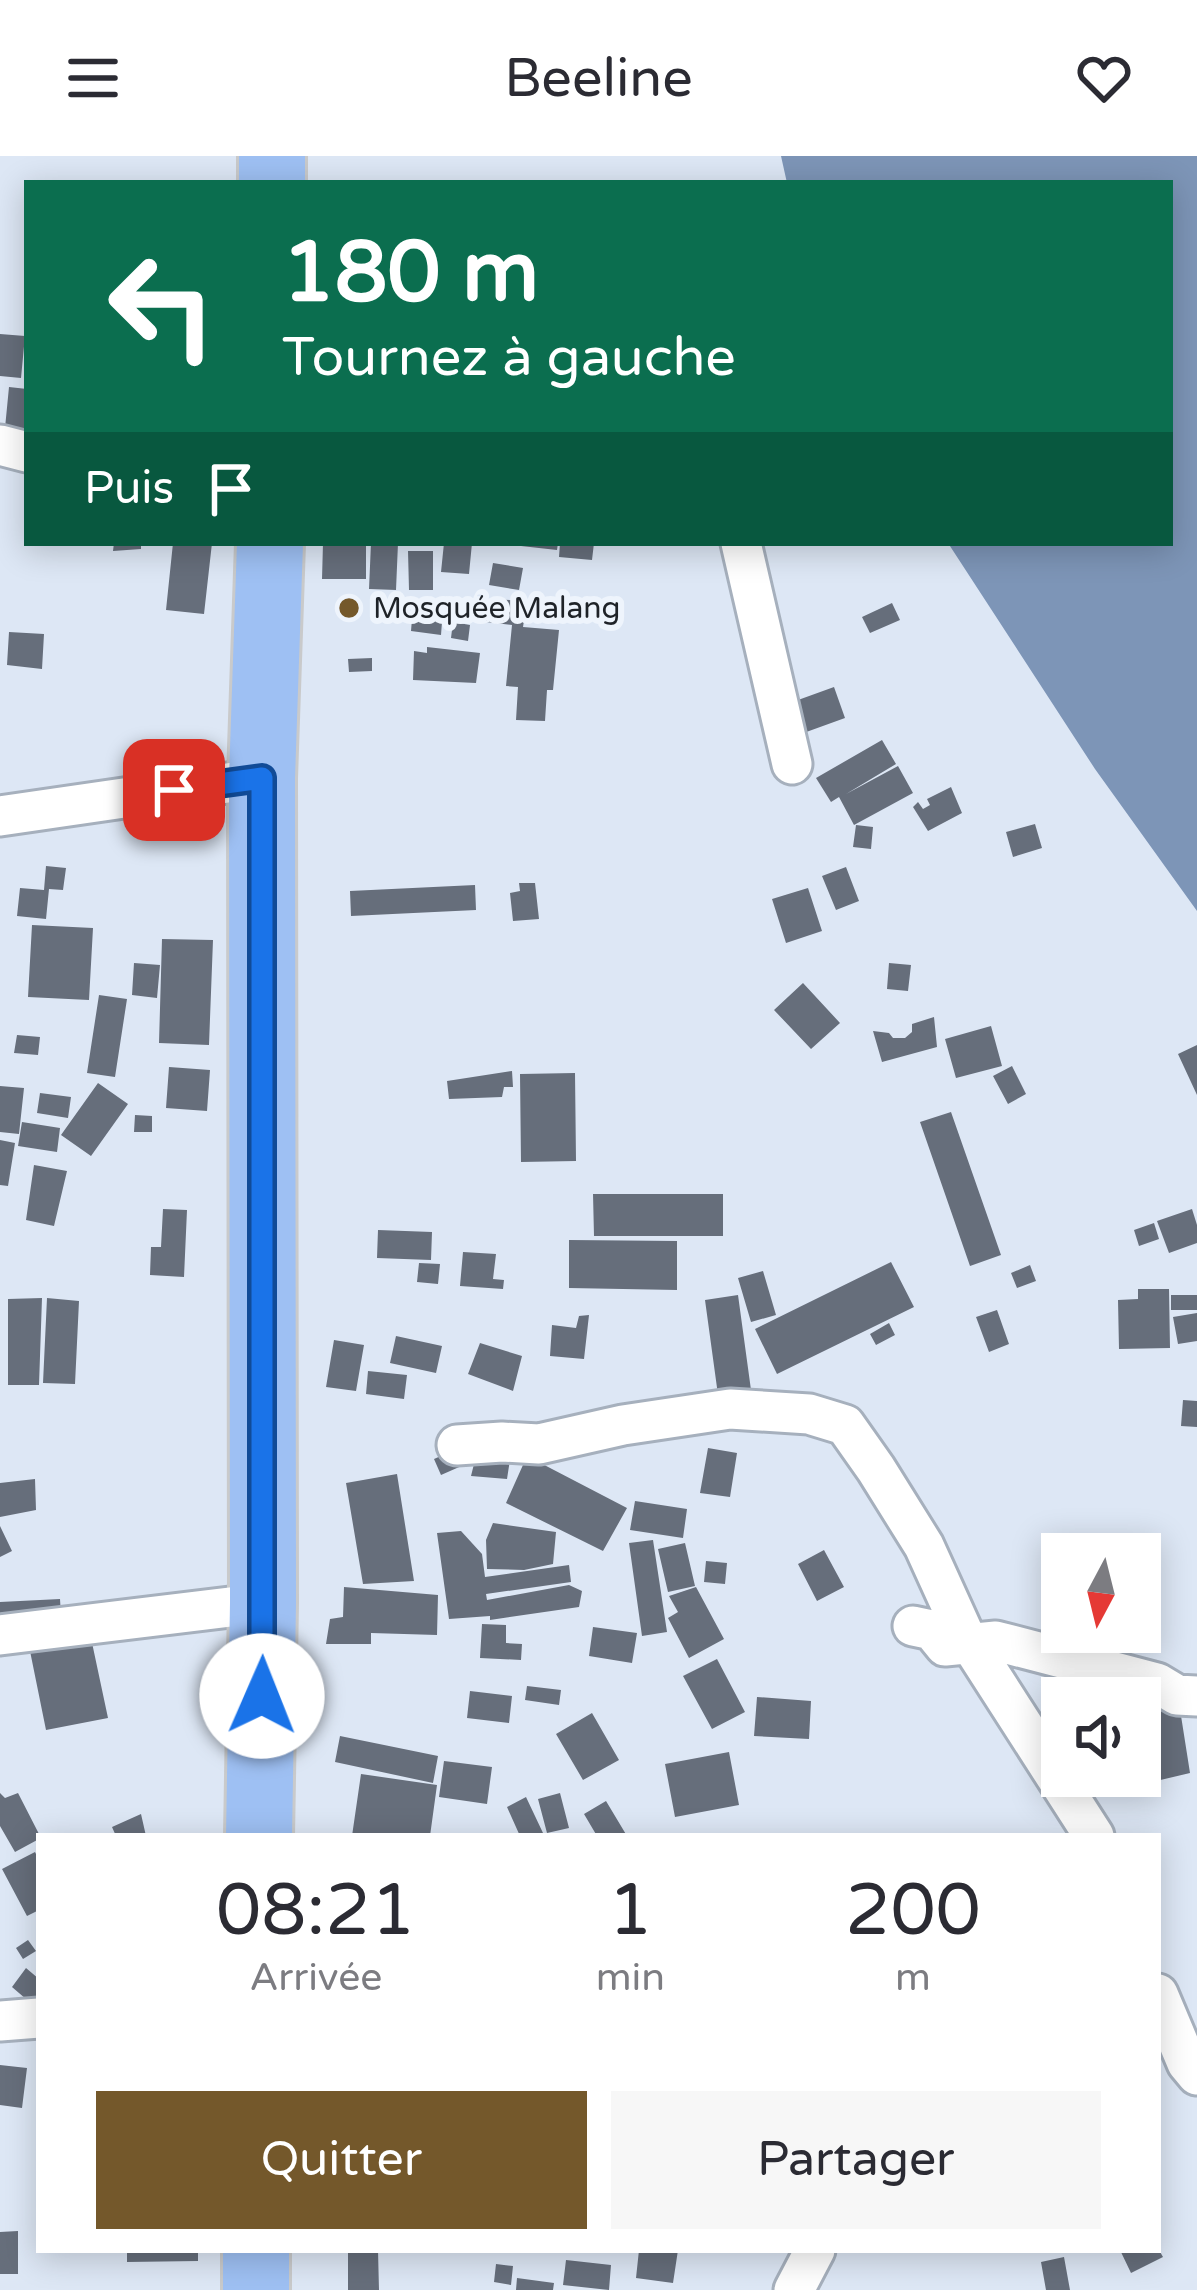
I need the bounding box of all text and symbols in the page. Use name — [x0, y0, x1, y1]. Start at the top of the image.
icon: menu — [60, 45, 126, 111]
icon: heart — [1071, 45, 1137, 111]
text: Beeline — [504, 46, 693, 111]
text: 180 m — [282, 223, 539, 324]
icon: left — [84, 228, 240, 384]
text: Tournez à gauche — [282, 325, 736, 390]
icon: arrive — [198, 456, 264, 522]
text: Puis — [84, 462, 174, 516]
place label: Mosquée Malang — [373, 590, 621, 627]
marker: Mosquée Malang — [336, 595, 362, 621]
pin — [123, 739, 225, 841]
icon: arrive — [141, 757, 207, 823]
north arrow — [1041, 1533, 1161, 1653]
map controls — [1041, 1533, 1161, 1797]
position arrow — [199, 1633, 325, 1759]
button: sound — [1041, 1677, 1161, 1797]
text: 08:21 — [216, 1868, 416, 1955]
text: 1 — [608, 1868, 653, 1955]
text: 200 — [845, 1868, 981, 1955]
text: Arrivée — [249, 1954, 382, 2001]
text: min — [596, 1954, 665, 2001]
text: m — [895, 1954, 931, 2001]
button: Quitter — [96, 2091, 587, 2229]
button: Partager — [611, 2091, 1101, 2229]

